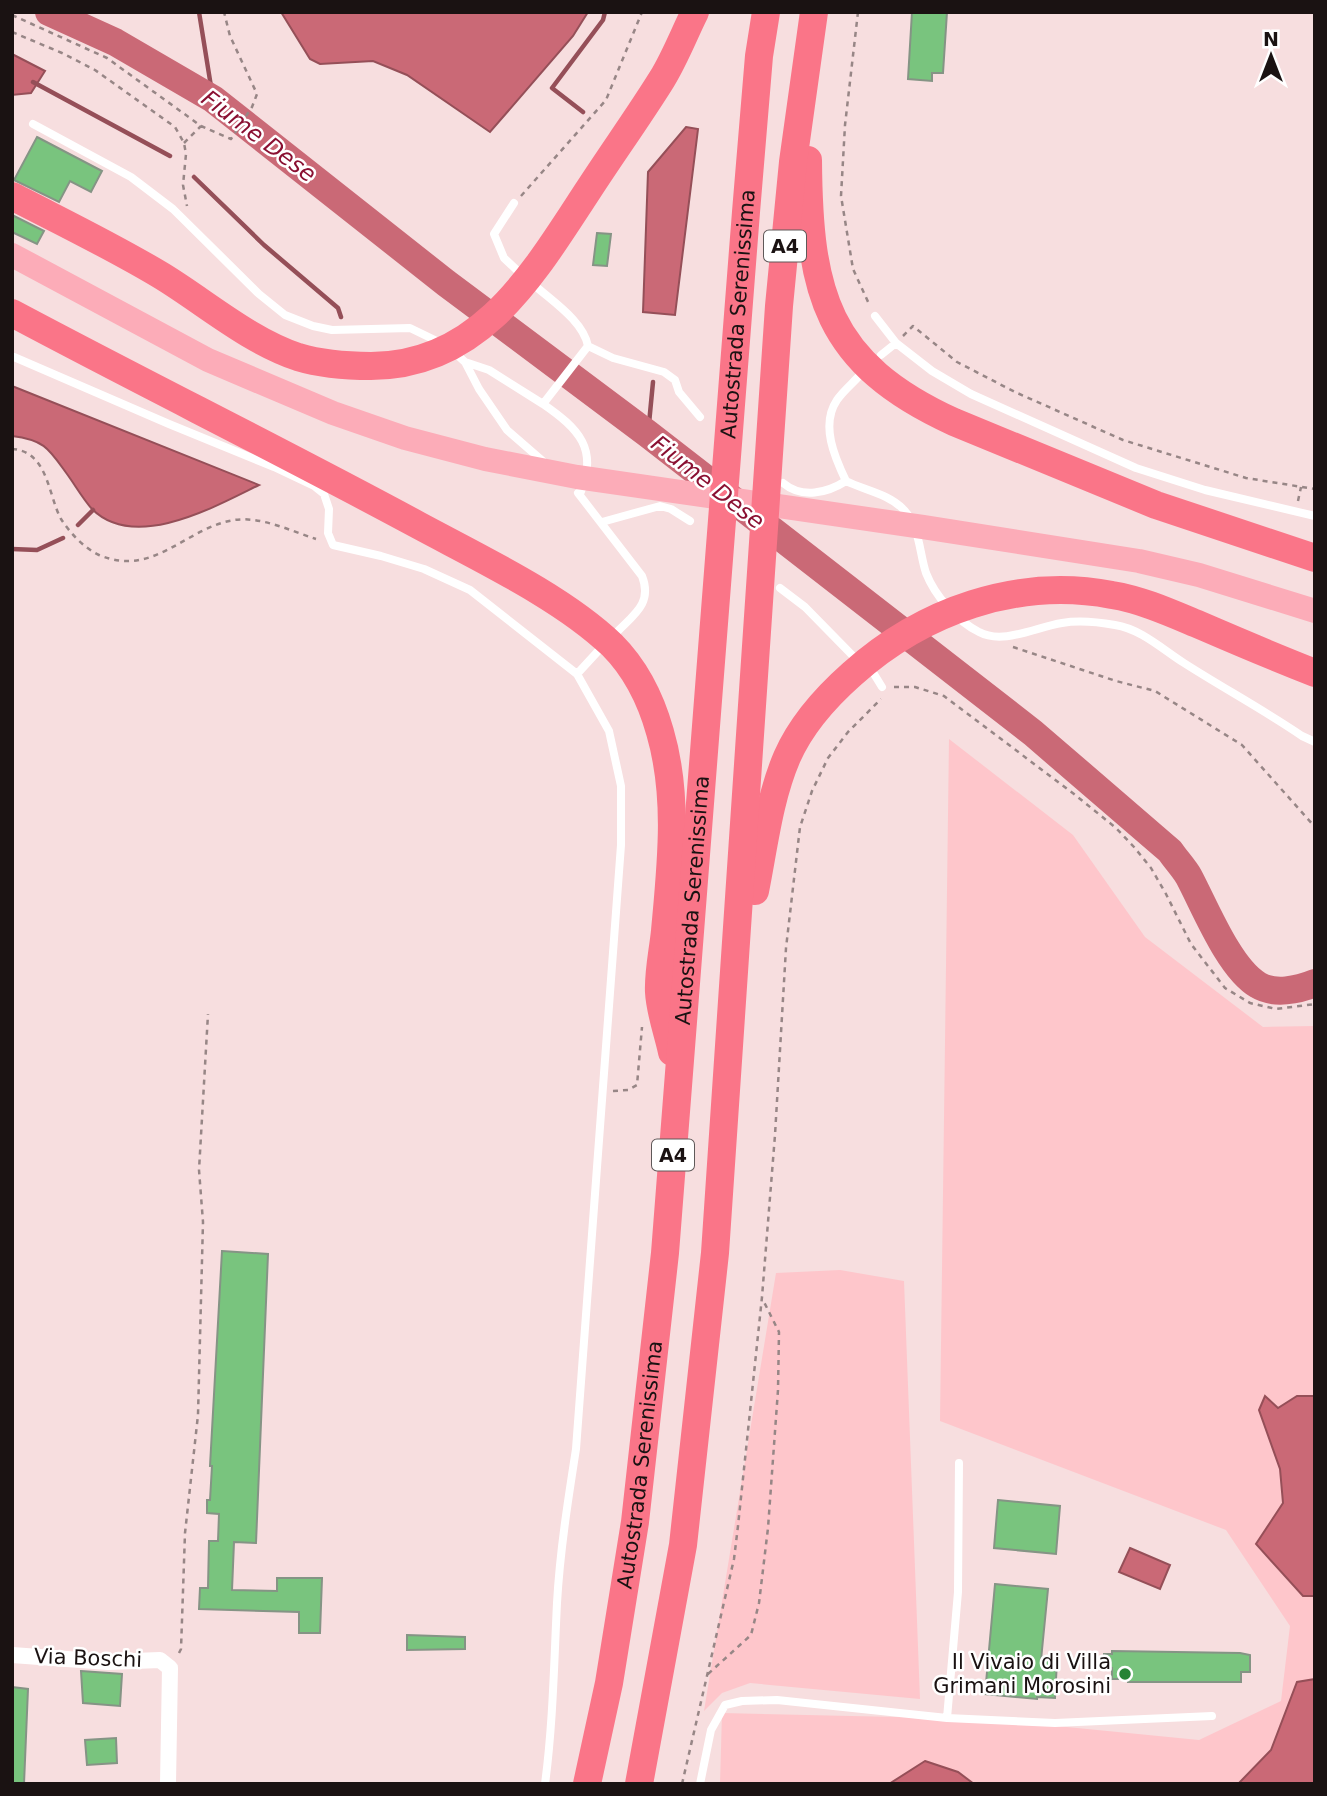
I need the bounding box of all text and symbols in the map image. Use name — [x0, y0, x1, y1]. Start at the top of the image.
north arrow — [1236, 21, 1306, 91]
text: N — [1263, 28, 1279, 50]
water label: Fiume Dese — [197, 85, 321, 187]
street label: Autostrada Serenissima — [716, 188, 760, 440]
road number: A4 — [764, 230, 806, 262]
water label: Fiume Dese — [646, 430, 770, 534]
street label: Autostrada Serenissima — [671, 775, 714, 1026]
road number: A4 — [652, 1140, 694, 1170]
street label: Autostrada Serenissima — [612, 1339, 667, 1591]
street label: Via Boschi — [34, 1644, 142, 1672]
place label: Il Vivaio di Villa Grimani Morosini — [933, 1650, 1111, 1698]
marker: Il Vivaio di Villa Grimani Morosini — [1117, 1666, 1133, 1682]

